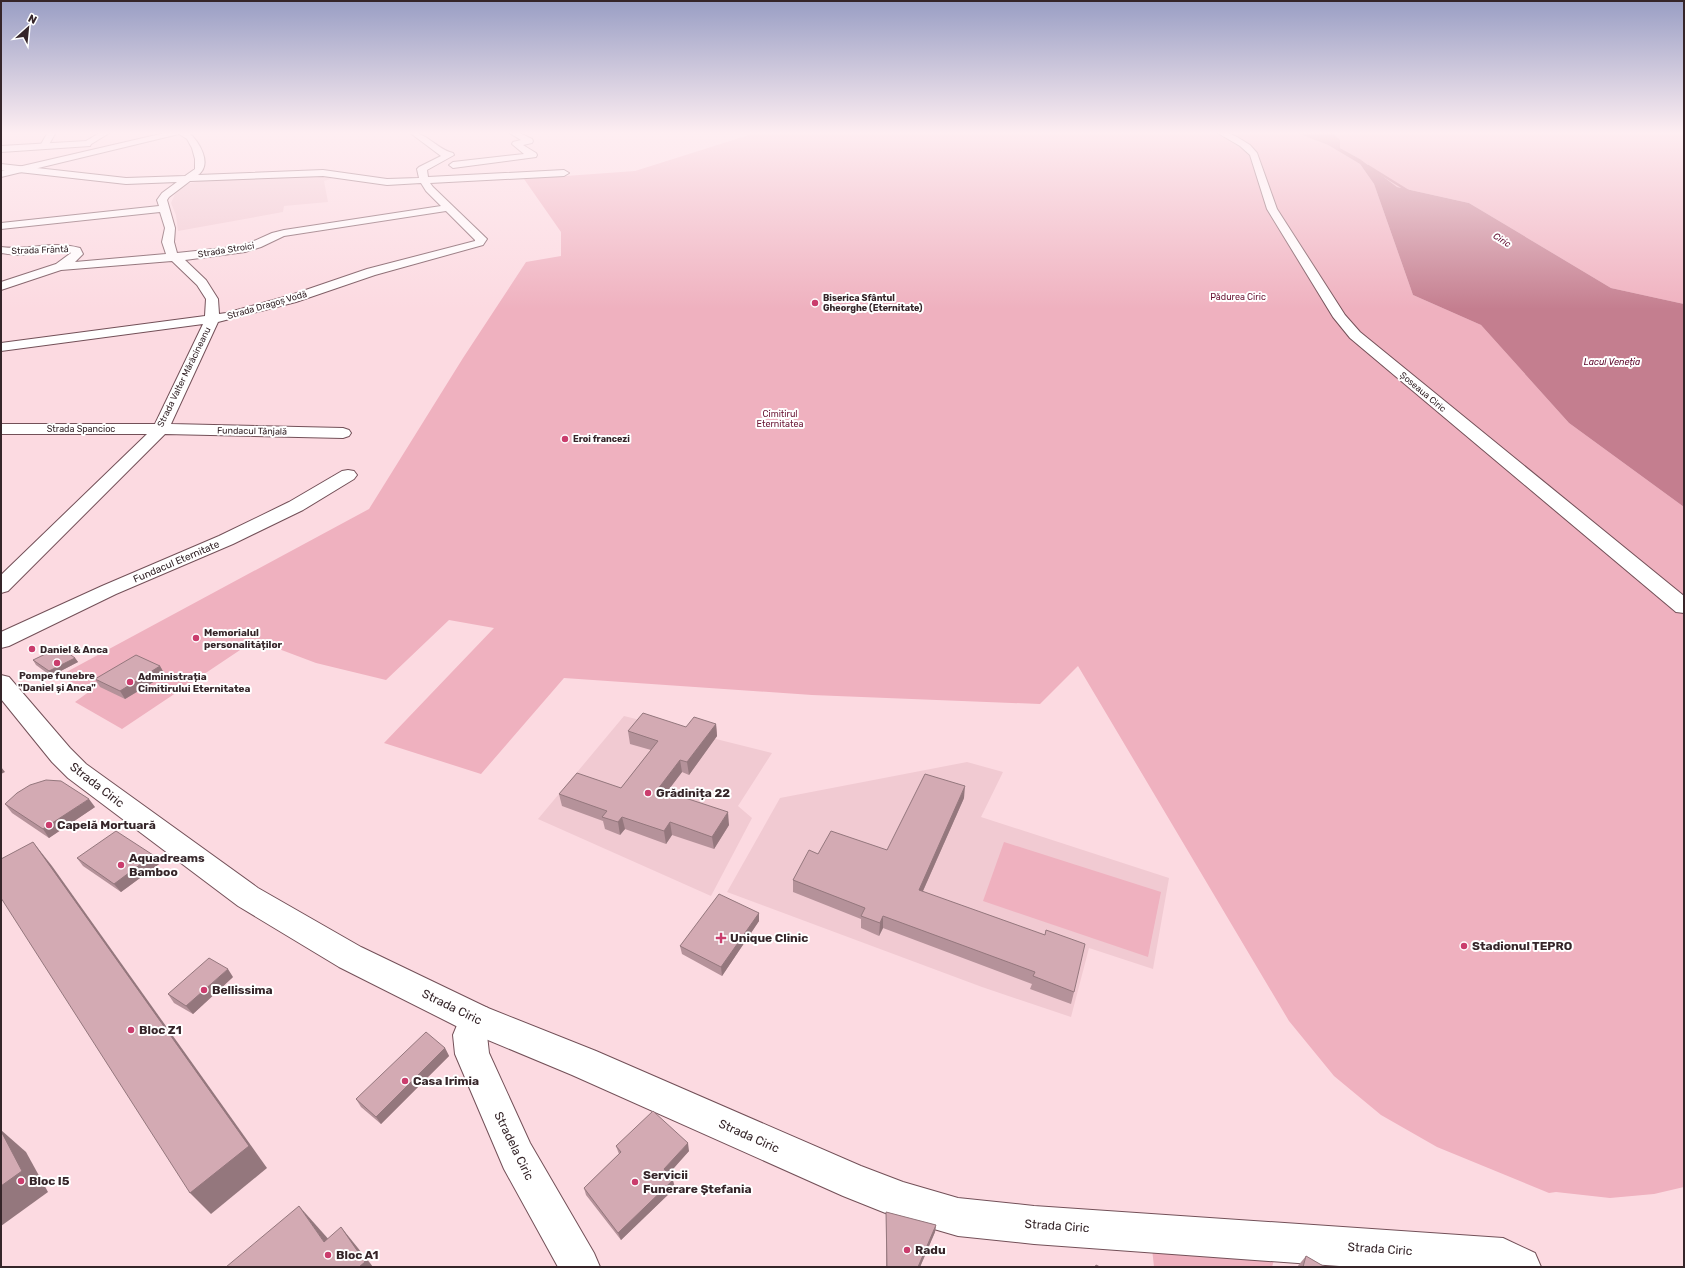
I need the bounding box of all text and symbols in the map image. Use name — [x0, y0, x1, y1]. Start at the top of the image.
north arrow — [8, 8, 48, 48]
text: N — [26, 12, 39, 27]
water label: Ciric — [1491, 231, 1513, 249]
street label: Strada Stroici — [197, 241, 255, 259]
street label: Strada Frântă — [11, 244, 69, 256]
street label: Strada Dragoș Vodă — [226, 289, 308, 321]
park label: Pădurea Ciric — [1210, 292, 1266, 302]
place label: Biserica Sfântul Gheorghe (Eternitate) — [823, 293, 923, 314]
marker: Biserica Sfântul Gheorghe (Eternitate) — [810, 298, 820, 308]
street label: Strada Valter Mărăcineanu — [155, 325, 213, 429]
water label: Lacul Veneția — [1584, 357, 1640, 367]
street label: Șoseaua Ciric — [1398, 370, 1448, 414]
park label: Cimitirul Eternitatea — [757, 409, 804, 429]
street label: Strada Spancioc — [47, 424, 115, 434]
street label: Fundacul Tânjală — [217, 425, 287, 437]
marker: Eroi francezi — [560, 434, 570, 444]
place label: Eroi francezi — [573, 434, 630, 444]
street label: Fundacul Eternitate — [132, 538, 222, 585]
place label: Memorialul personalităților — [204, 627, 283, 651]
marker: Memorialul personalităților — [191, 633, 201, 643]
marker: Daniel & Anca — [27, 644, 37, 654]
place label: Daniel & Anca — [40, 644, 108, 656]
marker: Pompe funebre "Daniel și Anca" — [52, 658, 62, 668]
place label: Pompe funebre "Daniel și Anca" — [18, 670, 96, 694]
place label: Administrația Cimitirului Eternitatea — [138, 671, 251, 695]
marker: Administrația Cimitirului Eternitatea — [125, 677, 135, 687]
street label: Strada Ciric — [67, 759, 127, 811]
place label: Grădinița 22 — [656, 786, 730, 800]
marker: Grădinița 22 — [643, 788, 653, 798]
place label: Capelă Mortuară — [57, 818, 156, 832]
marker: Capelă Mortuară — [44, 820, 54, 830]
place label: Aquadreams Bamboo — [129, 851, 205, 879]
marker: Aquadreams Bamboo — [116, 860, 126, 870]
place label: Unique Clinic — [730, 931, 808, 945]
marker: Unique Clinic — [715, 932, 727, 944]
place label: Stadionul TEPRO — [1472, 939, 1572, 953]
marker: Stadionul TEPRO — [1459, 941, 1469, 951]
place label: Bellissima — [212, 983, 273, 997]
marker: Bellissima — [199, 985, 209, 995]
street label: Strada Ciric — [420, 986, 485, 1028]
place label: Bloc Z1 — [139, 1023, 182, 1037]
marker: Bloc Z1 — [126, 1025, 136, 1035]
place label: Casa Irimia — [413, 1074, 479, 1088]
marker: Casa Irimia — [400, 1076, 410, 1086]
street label: Stradela Ciric — [491, 1109, 537, 1183]
street label: Strada Ciric — [716, 1116, 782, 1156]
place label: Servicii Funerare Ștefania — [643, 1168, 752, 1196]
place label: Bloc I5 — [29, 1174, 70, 1188]
marker: Bloc I5 — [16, 1176, 26, 1186]
marker: Servicii Funerare Ștefania — [630, 1177, 640, 1187]
street label: Strada Ciric — [1024, 1217, 1090, 1235]
street label: Strada Ciric — [1347, 1240, 1413, 1258]
place label: Radu — [915, 1243, 946, 1257]
marker: Radu — [902, 1245, 912, 1255]
place label: Bloc A1 — [336, 1248, 379, 1262]
marker: Bloc A1 — [323, 1250, 333, 1260]

